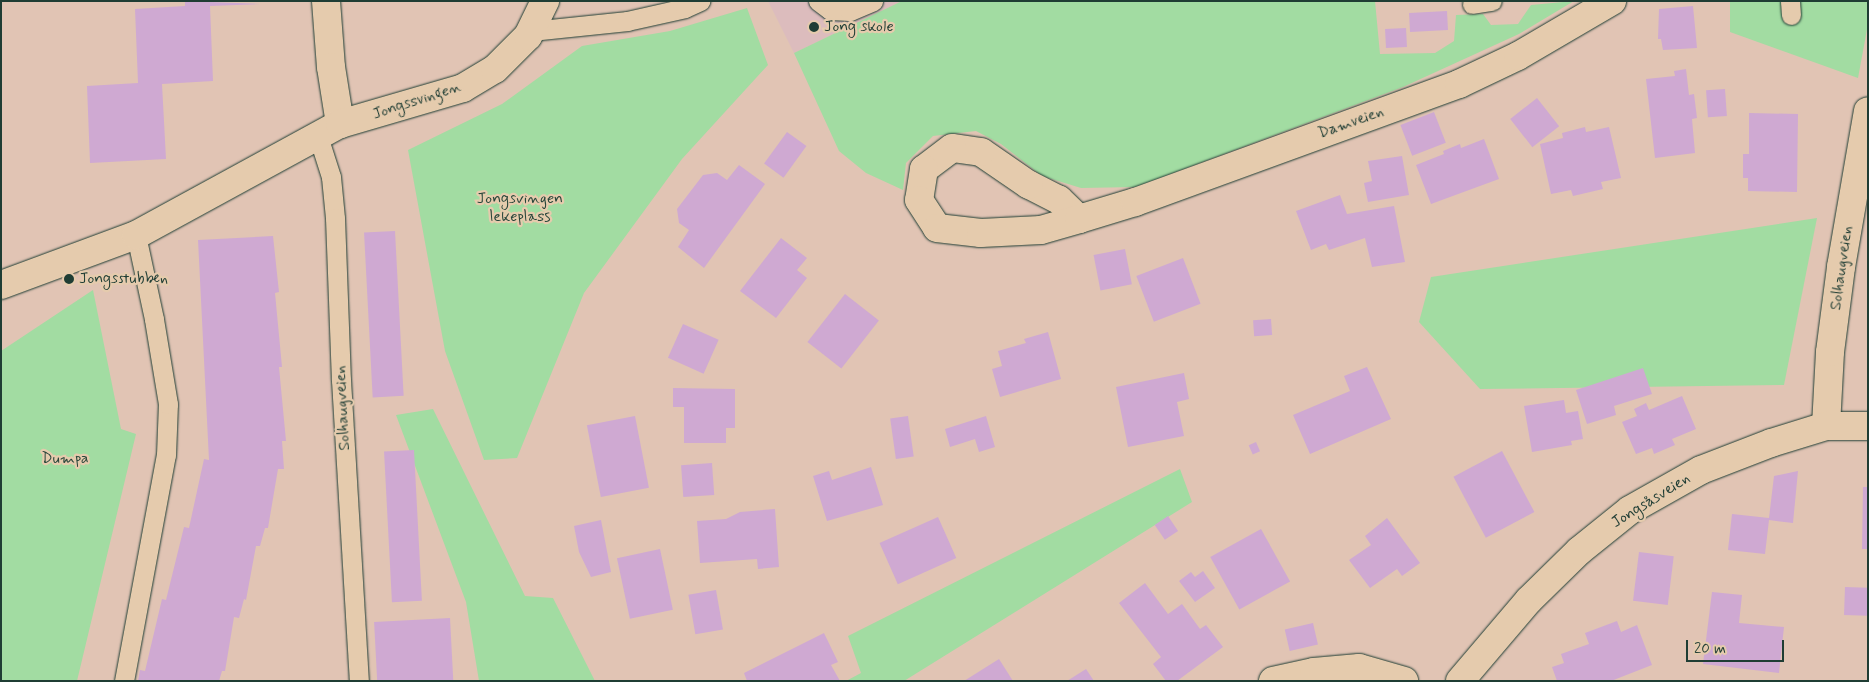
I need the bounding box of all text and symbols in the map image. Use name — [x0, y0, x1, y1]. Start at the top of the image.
place label: Jong skole — [824, 17, 894, 37]
marker: Jong skole — [808, 21, 820, 33]
street label: Jongssvingen — [370, 78, 464, 124]
street label: Damveien — [1316, 102, 1386, 144]
park label: Jongsvingen lekeplass — [477, 189, 563, 227]
street label: Solhaugveien — [1827, 224, 1857, 312]
place label: Jongsstubben — [79, 269, 168, 289]
marker: Jongsstubben — [63, 273, 75, 285]
street label: Solhaugveien — [331, 365, 355, 451]
park label: Dumpa — [41, 449, 89, 469]
street label: Jongsåsveien — [1608, 469, 1694, 533]
scale bar — [1689, 630, 1786, 662]
text: 20 m — [1694, 639, 1726, 659]

